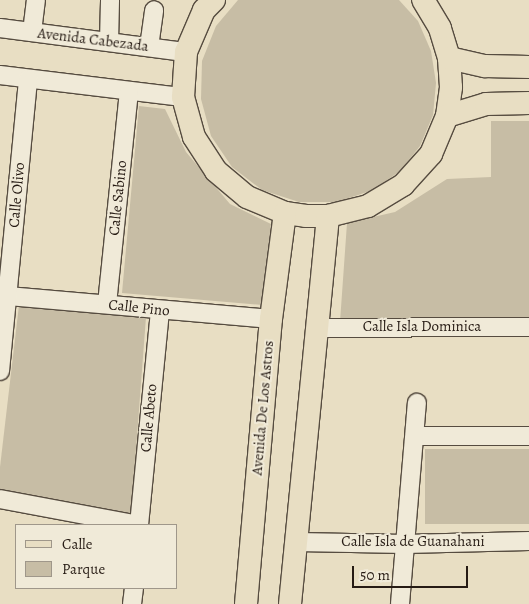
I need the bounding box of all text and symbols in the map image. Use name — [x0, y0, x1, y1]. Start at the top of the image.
street label: Avenida Cabezada — [36, 24, 150, 56]
street label: Calle Sabino — [105, 159, 131, 237]
street label: Calle Olivo — [5, 162, 29, 228]
street label: Calle Pino — [108, 296, 170, 320]
street label: Calle Isla Dominica — [363, 318, 481, 336]
street label: Avenida De Los Astros — [248, 340, 278, 476]
street label: Calle Abeto — [137, 383, 161, 453]
legend — [15, 524, 178, 589]
street label: Calle Isla de Guanahani — [341, 533, 485, 551]
text: Calle — [62, 534, 92, 554]
scale bar — [354, 556, 470, 588]
text: Parque — [62, 559, 105, 579]
text: 50 m — [360, 565, 390, 585]

